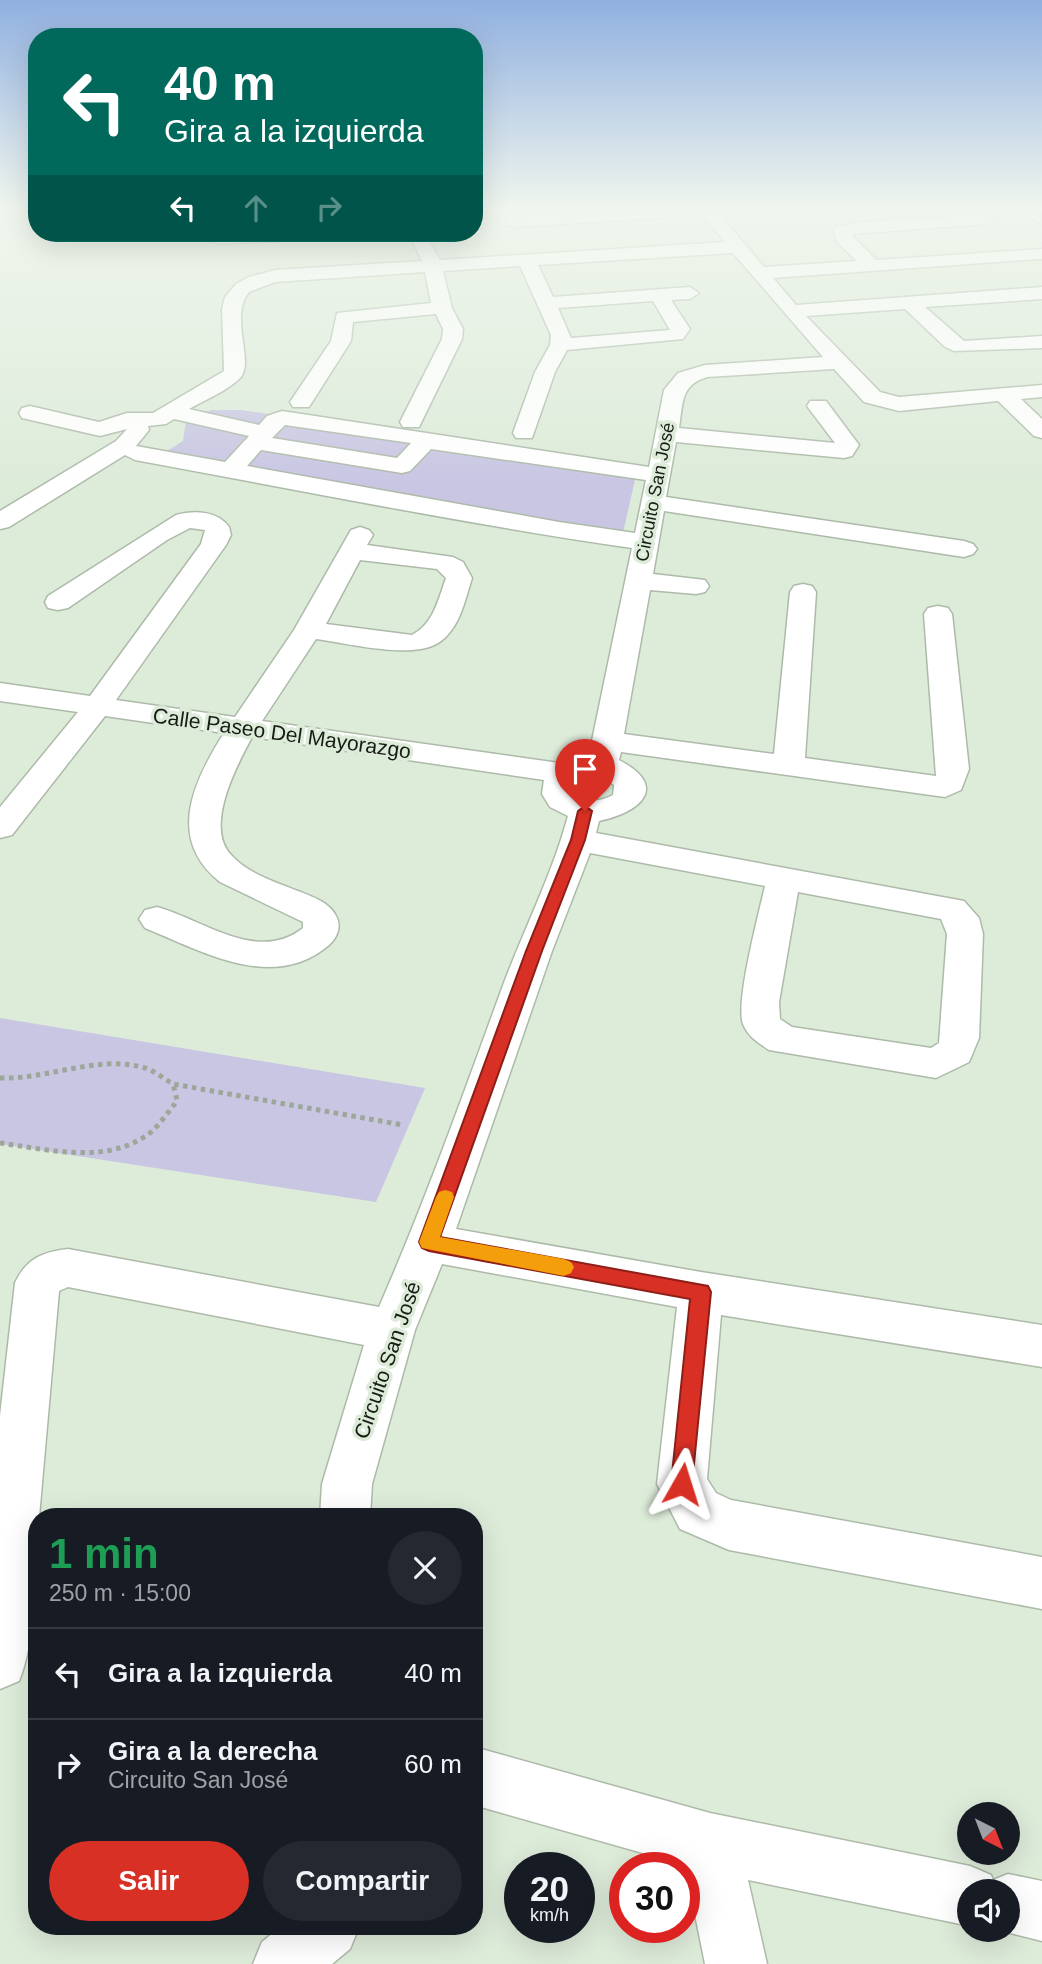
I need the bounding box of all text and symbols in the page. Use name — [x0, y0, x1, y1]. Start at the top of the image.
icon: left — [49, 56, 140, 147]
text: 40 m — [164, 56, 276, 110]
text: Gira a la izquierda — [164, 113, 424, 149]
icon: left — [164, 189, 202, 227]
icon: ahead — [237, 189, 275, 227]
icon: right — [310, 189, 348, 227]
street label: Circuito San José — [632, 421, 678, 563]
street label: Calle Paseo Del Mayorazgo — [152, 703, 412, 763]
pin — [555, 739, 615, 811]
icon: arrive — [566, 750, 604, 788]
street label: Circuito San José — [349, 1278, 425, 1442]
position arrow — [645, 1447, 719, 1521]
text: 1 min — [49, 1530, 159, 1577]
button: close — [388, 1531, 462, 1605]
text: 250 m · 15:00 — [49, 1580, 191, 1606]
icon: left — [49, 1655, 87, 1693]
text: Gira a la izquierda — [108, 1658, 332, 1688]
text: 40 m — [404, 1658, 462, 1688]
text: Gira a la derecha — [108, 1736, 318, 1766]
icon: right — [49, 1746, 87, 1784]
text: 60 m — [404, 1749, 462, 1779]
text: Circuito San José — [108, 1767, 288, 1793]
north arrow — [957, 1802, 1020, 1866]
map controls — [957, 1802, 1020, 1942]
button: Salir — [49, 1841, 249, 1921]
button: Compartir — [263, 1841, 462, 1921]
speed limit sign: 30 — [609, 1852, 700, 1943]
text: 20 — [530, 1869, 569, 1908]
button: sound — [957, 1879, 1020, 1942]
text: km/h — [530, 1905, 569, 1925]

